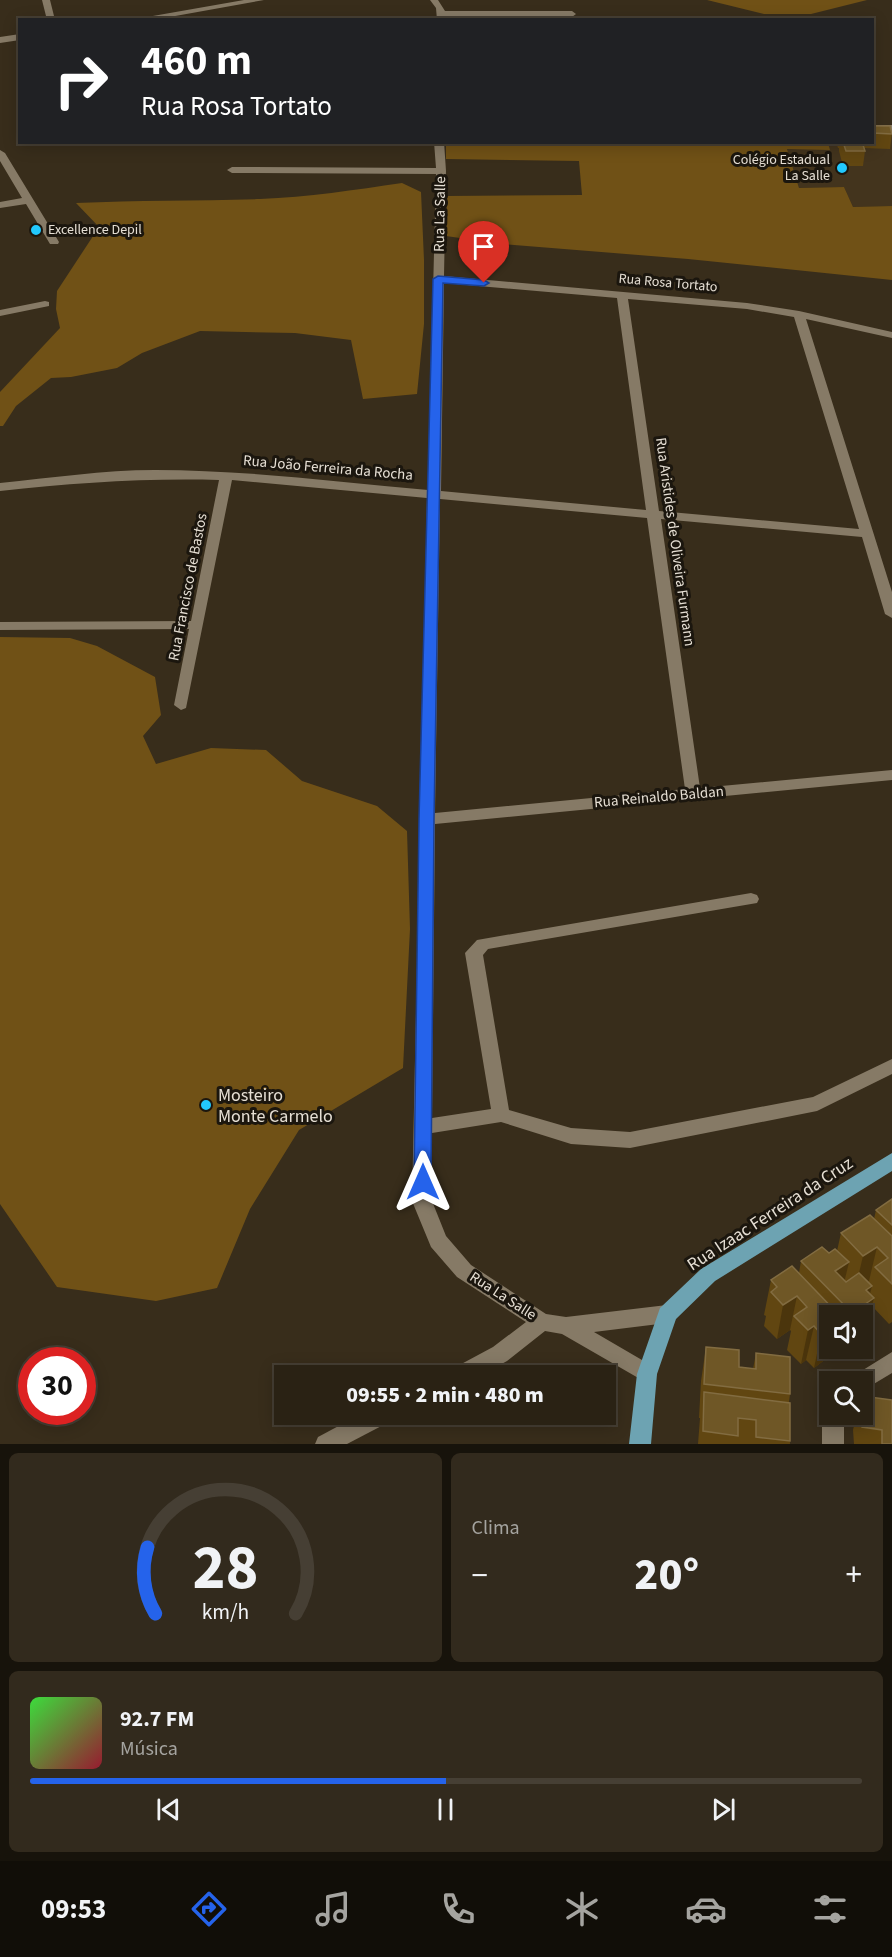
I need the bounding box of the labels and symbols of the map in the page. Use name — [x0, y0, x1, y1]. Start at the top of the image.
place label: Colégio Estadual La Salle — [733, 150, 830, 186]
marker: Colégio Estadual La Salle — [835, 161, 849, 175]
street label: Rua La Salle — [429, 176, 451, 252]
place label: Excellence Depil — [48, 220, 142, 240]
pin — [458, 221, 509, 283]
marker: Excellence Depil — [29, 223, 43, 237]
street label: Rua Rosa Tortato — [618, 269, 718, 297]
street label: Rua Aristides de Oliveira Furmann — [650, 436, 700, 648]
street label: Rua João Ferreira da Rocha — [242, 450, 414, 486]
street label: Rua Francisco de Bastos — [163, 511, 213, 663]
street label: Rua Reinaldo Baldan — [593, 781, 725, 813]
place label: Mosteiro Monte Carmelo — [218, 1083, 333, 1129]
marker: Mosteiro Monte Carmelo — [199, 1098, 213, 1112]
position arrow — [391, 1150, 455, 1214]
street label: Rua Izaac Ferreira da Cruz — [682, 1151, 858, 1277]
street label: Rua La Salle — [466, 1267, 540, 1325]
speed limit sign: 30 — [18, 1347, 96, 1425]

